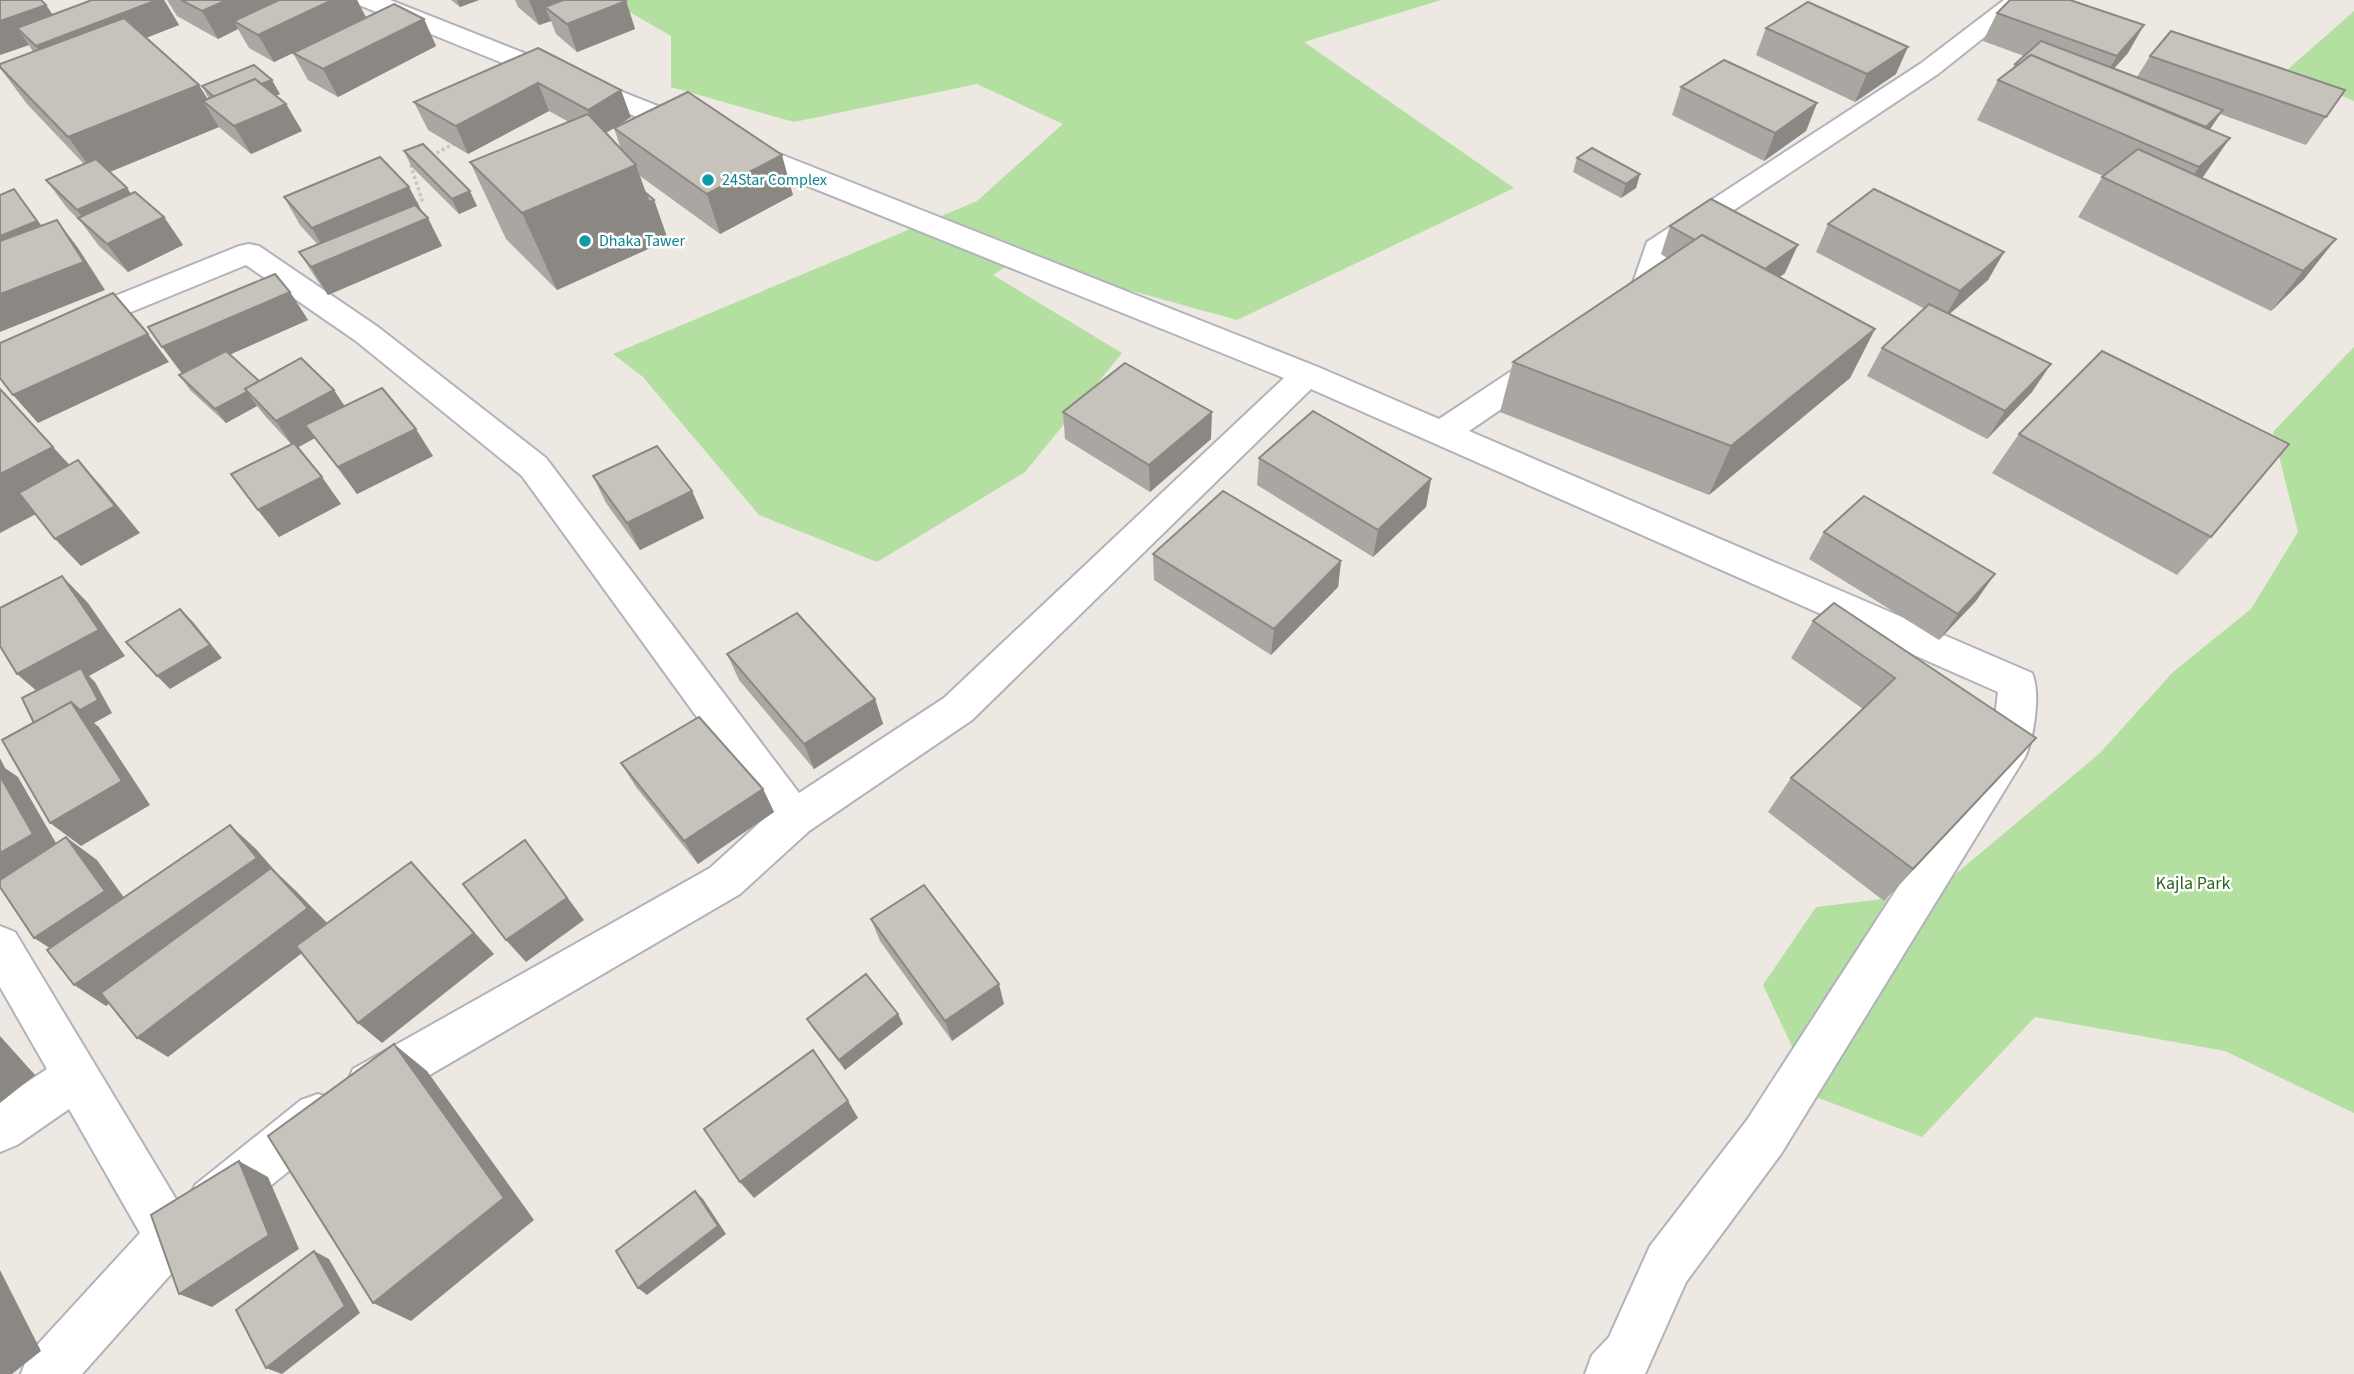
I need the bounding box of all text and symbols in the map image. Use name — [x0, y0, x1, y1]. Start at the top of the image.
place label: 24Star Complex — [722, 169, 827, 191]
marker: 24Star Complex — [700, 172, 716, 188]
place label: Dhaka Tawer — [599, 230, 685, 252]
marker: Dhaka Tawer — [577, 233, 593, 249]
park label: Kajla Park — [2156, 871, 2231, 896]

